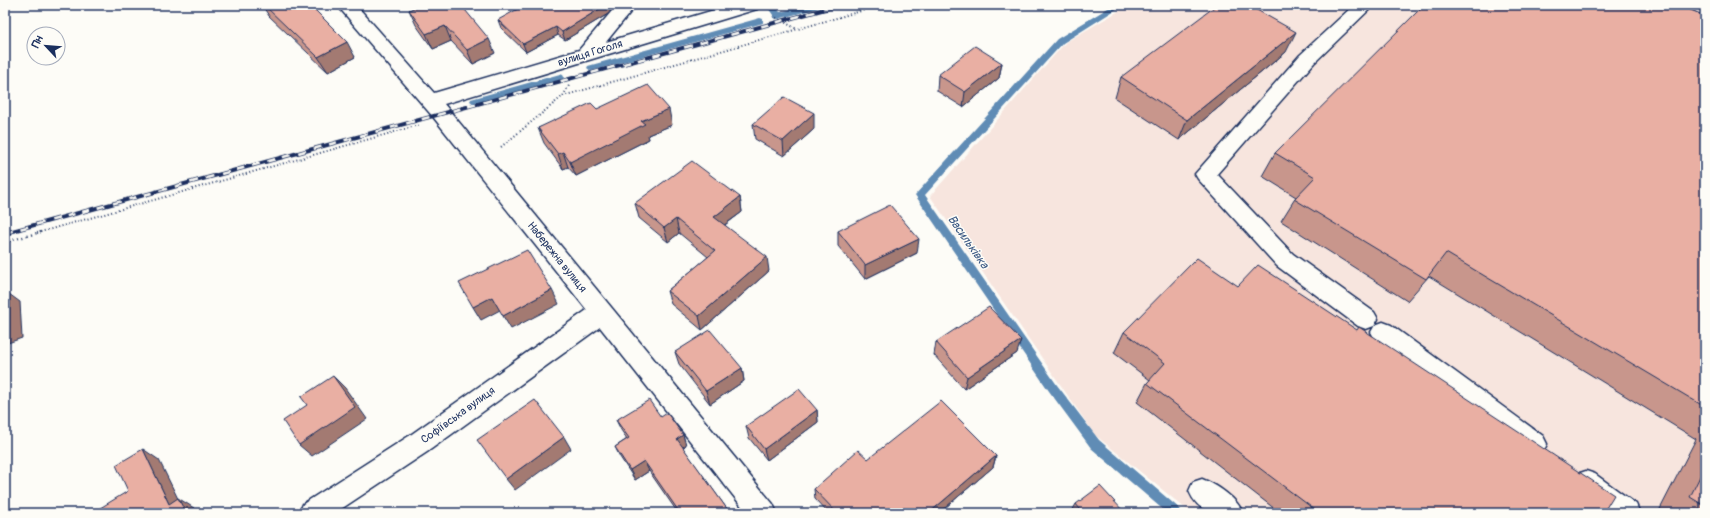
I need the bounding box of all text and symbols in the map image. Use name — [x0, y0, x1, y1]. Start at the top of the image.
north arrow — [26, 26, 66, 66]
text: Пн — [29, 33, 46, 50]
street label: вулиця Гоголя — [556, 37, 624, 69]
water label: Васильківка — [944, 212, 993, 273]
street label: Набережна вулиця — [525, 219, 589, 295]
street label: Софіївська вулиця — [418, 384, 498, 446]

